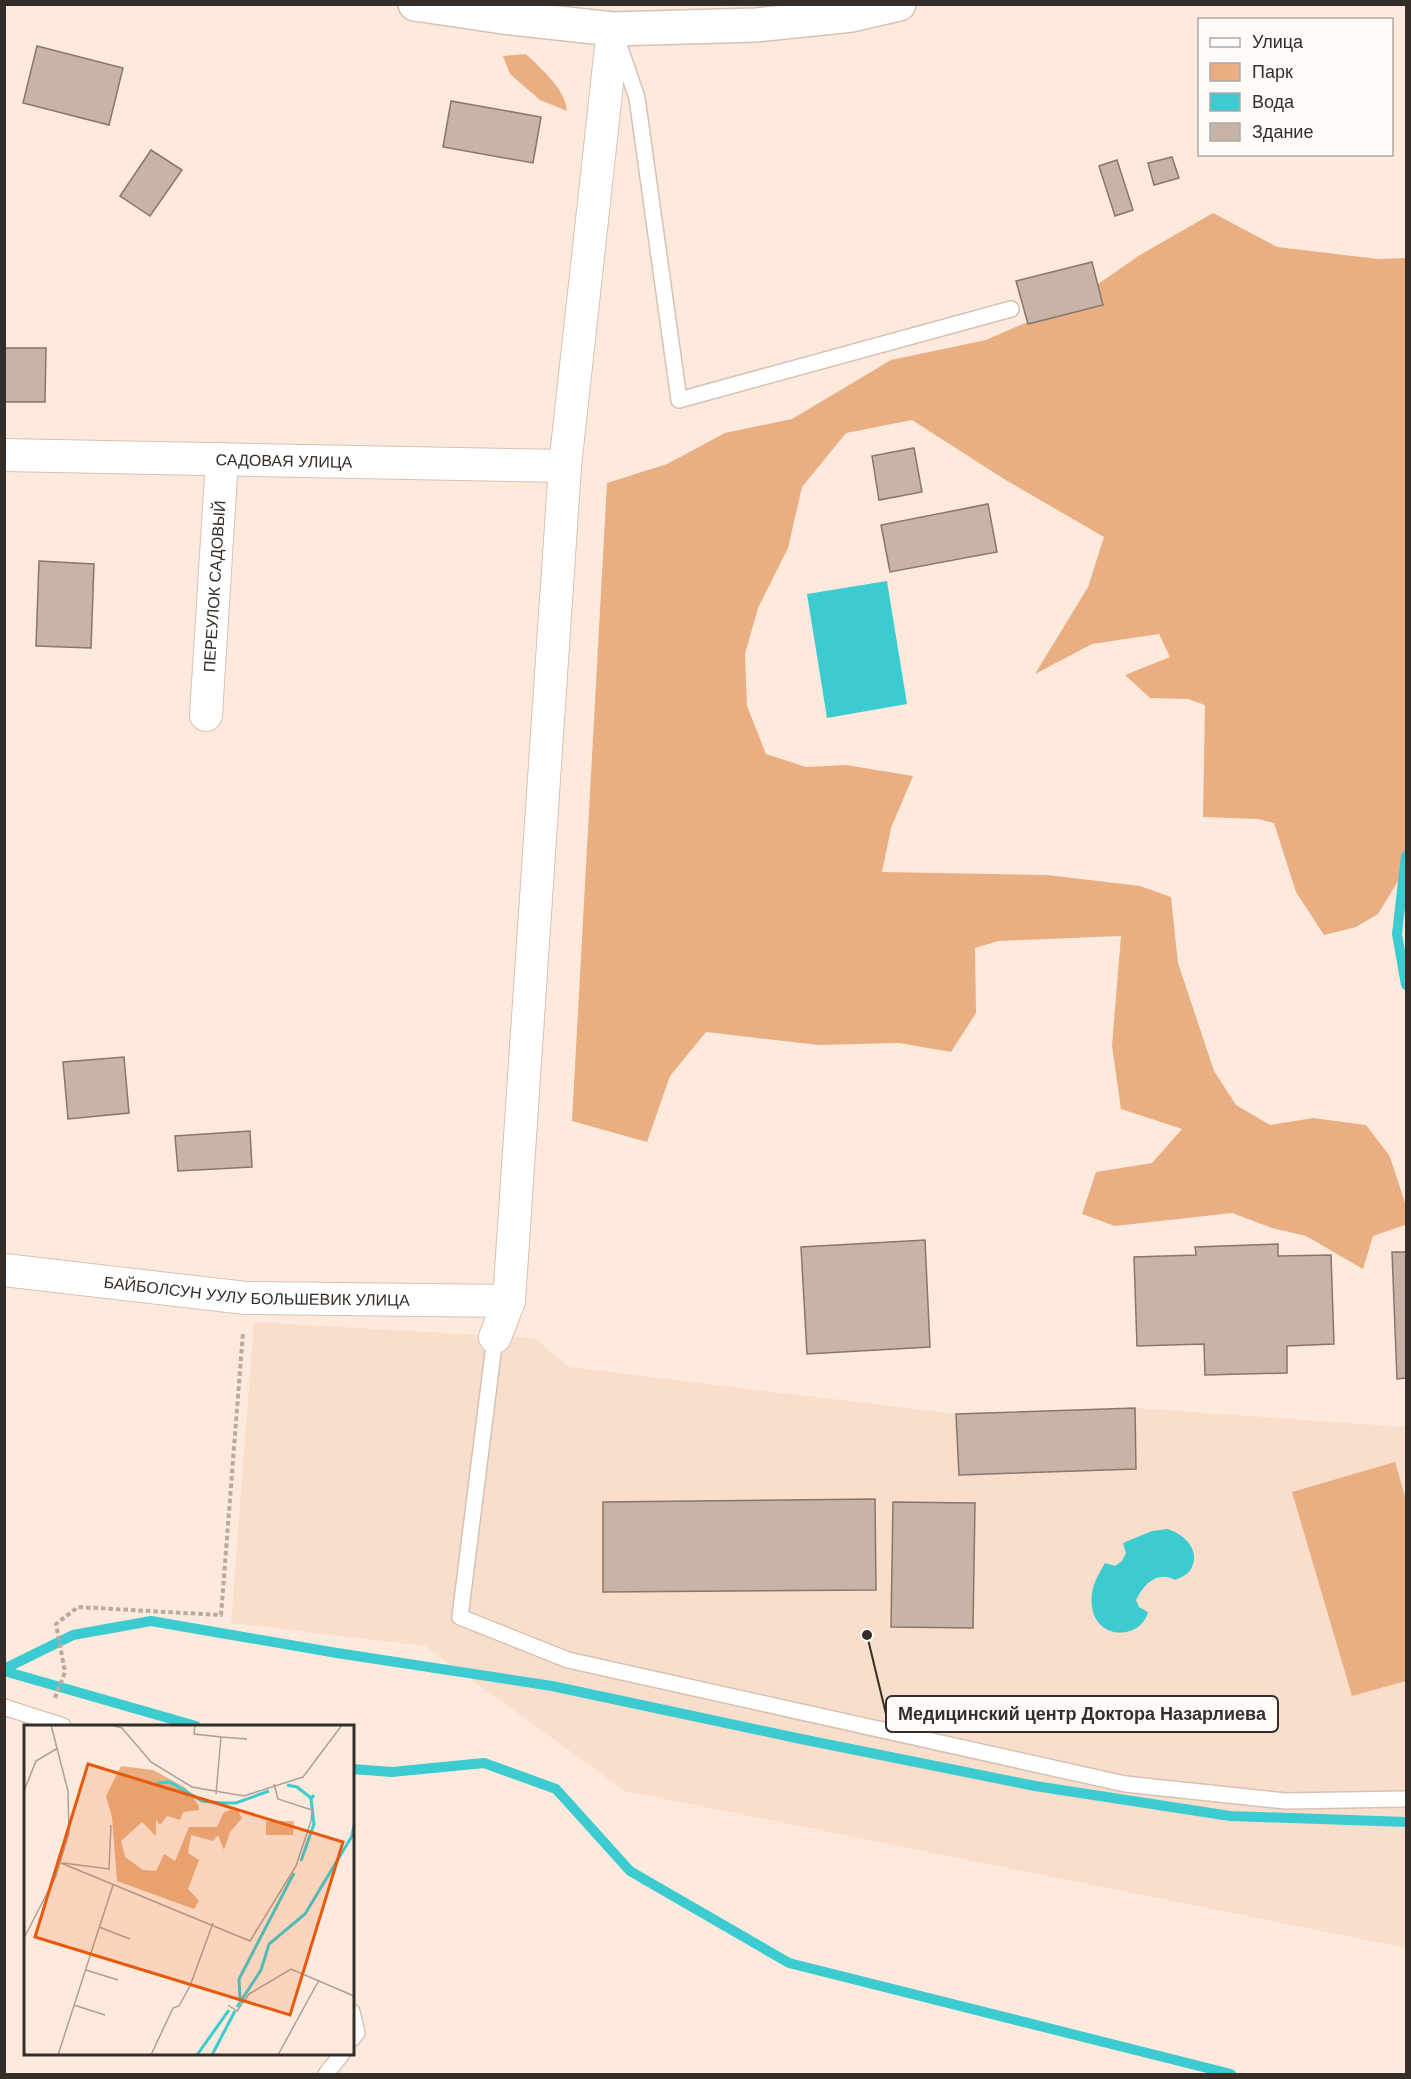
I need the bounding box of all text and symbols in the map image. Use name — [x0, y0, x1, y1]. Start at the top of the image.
legend — [1198, 18, 1393, 156]
text: Улица — [1252, 32, 1304, 52]
text: Парк — [1252, 62, 1293, 82]
text: Вода — [1252, 92, 1295, 112]
text: Здание — [1252, 122, 1313, 142]
street label: САДОВАЯ УЛИЦА — [215, 451, 353, 470]
street label: ПЕРЕУЛОК САДОВЫЙ — [200, 500, 228, 673]
street label: БАЙБОЛСУН УУЛУ БОЛЬШЕВИК УЛИЦА — [103, 1273, 410, 1308]
callout: Медицинский центр Доктора Назарлиева — [886, 1696, 1278, 1732]
text: Медицинский центр Доктора Назарлиева — [898, 1704, 1267, 1724]
inset map — [24, 1725, 354, 2055]

